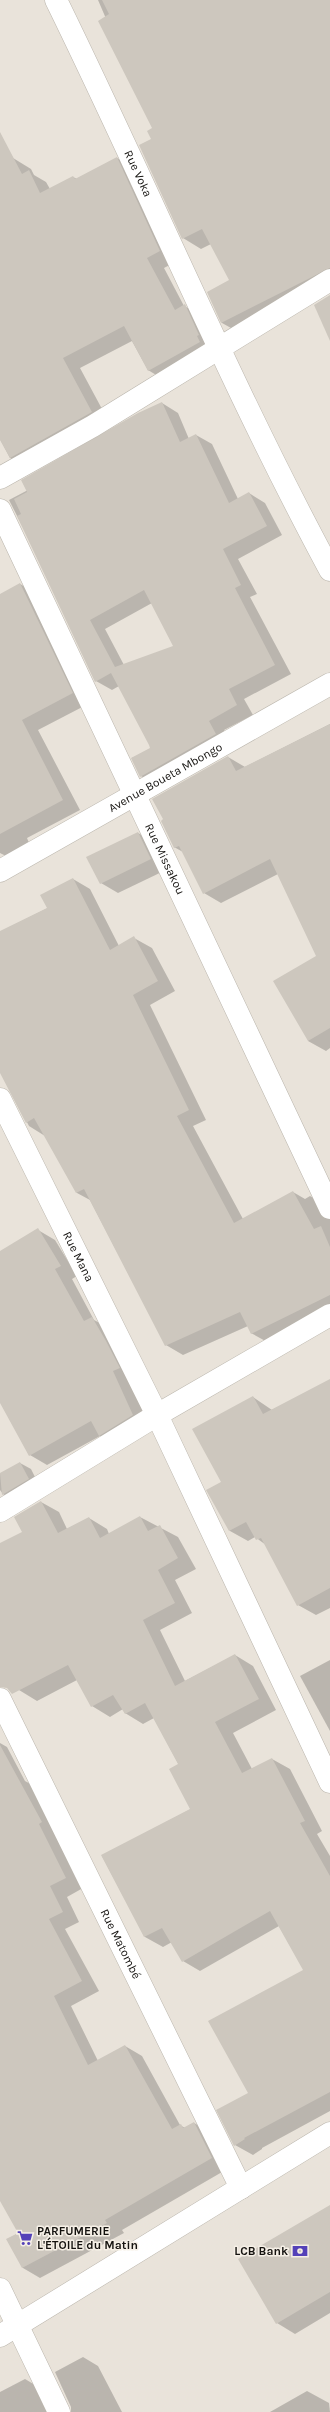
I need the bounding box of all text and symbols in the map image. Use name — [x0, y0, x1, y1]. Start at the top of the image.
street label: Rue Voka — [121, 148, 155, 199]
street label: Avenue Boueta Mbongo — [106, 740, 225, 815]
street label: Rue Missakou — [142, 821, 188, 897]
street label: Rue Mana — [60, 1229, 97, 1284]
street label: Rue Matombé — [98, 1907, 144, 1981]
place label: PARFUMERIE L'ÉTOILE du Matin — [37, 2224, 138, 2252]
supermarket icon: PARFUMERIE L'ÉTOILE du Matin — [16, 2229, 34, 2247]
bank icon: LCB Bank — [291, 2242, 309, 2260]
place label: LCB Bank — [234, 2244, 288, 2258]

